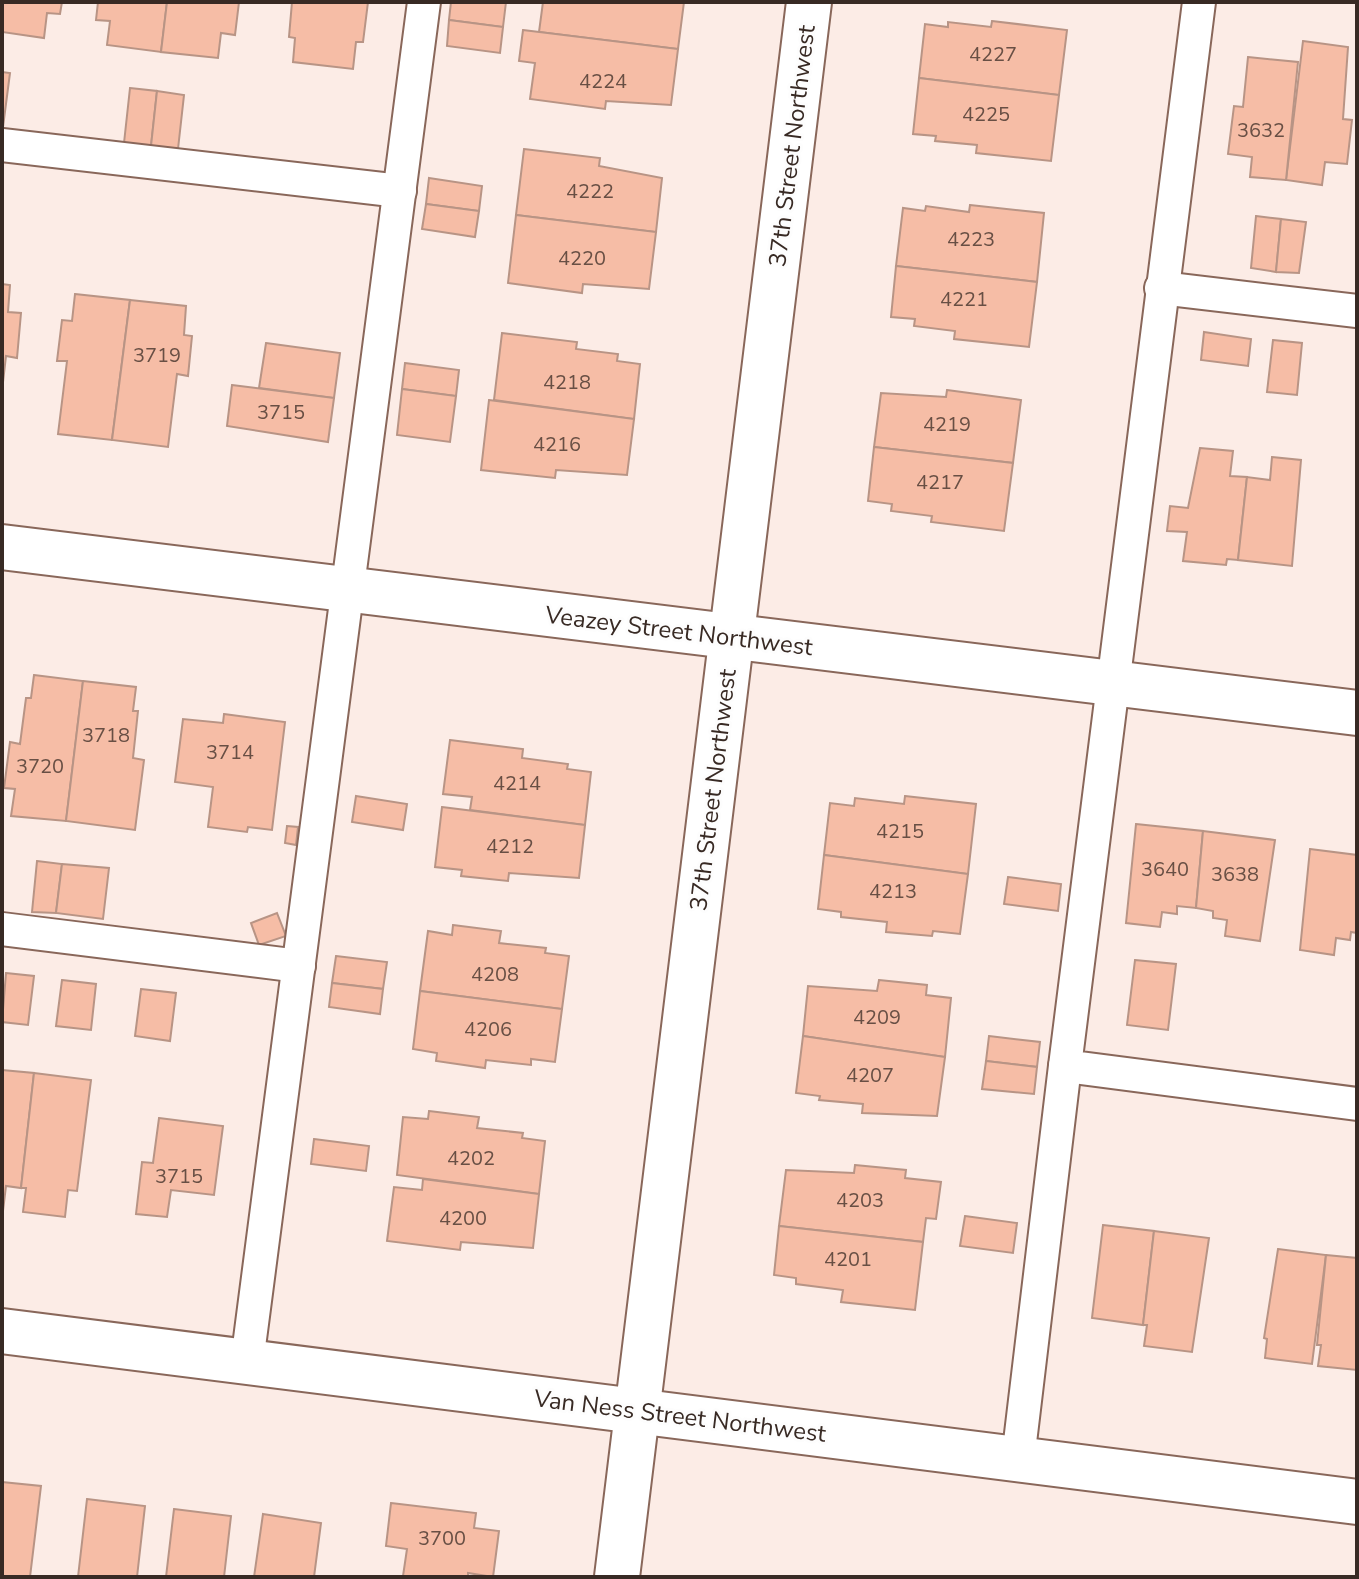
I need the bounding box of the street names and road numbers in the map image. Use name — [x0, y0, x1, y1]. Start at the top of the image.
street label: 37th Street Northwest — [761, 23, 823, 269]
street label: Veazey Street Northwest — [543, 599, 815, 663]
street label: 37th Street Northwest — [682, 667, 744, 913]
street label: Van Ness Street Northwest — [531, 1382, 828, 1450]

